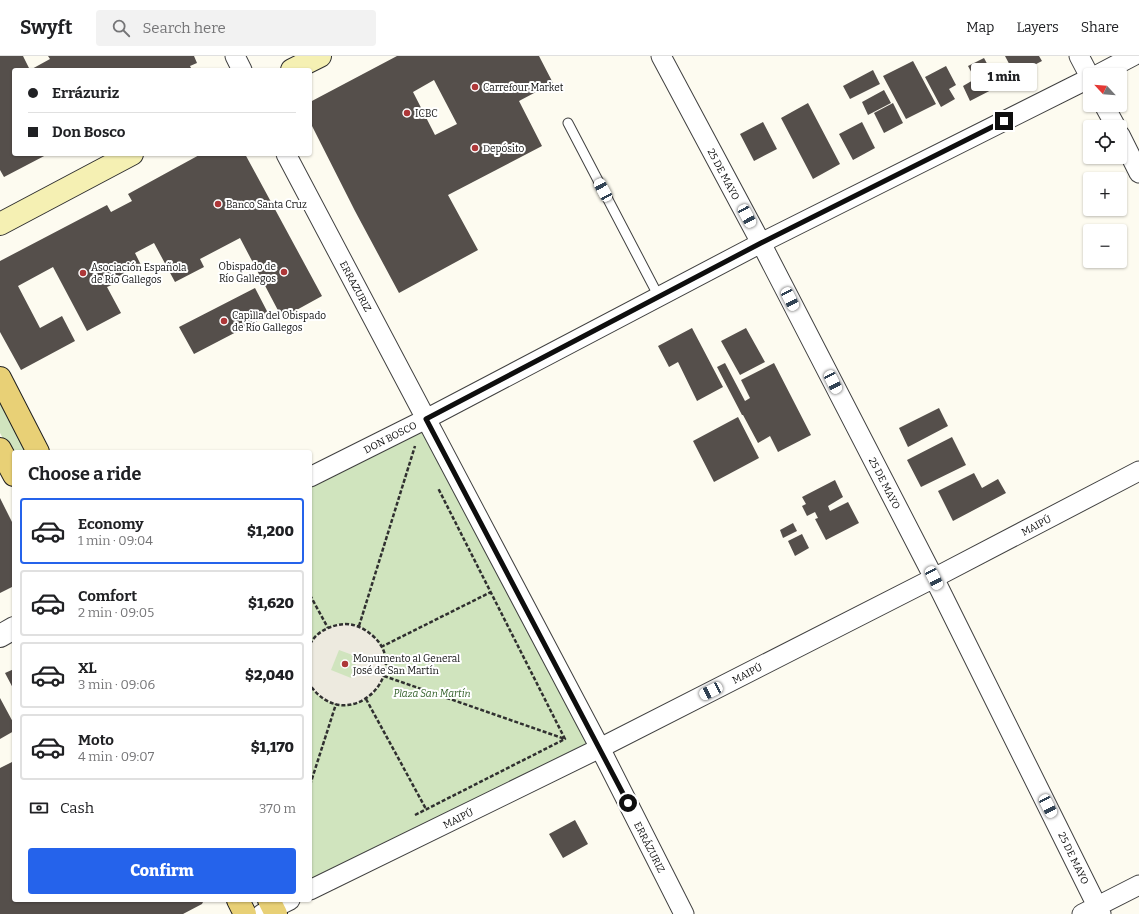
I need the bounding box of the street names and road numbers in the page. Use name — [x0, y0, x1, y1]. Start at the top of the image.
street label: 25 DE MAYO — [705, 147, 742, 202]
street label: ERRAZURIZ — [337, 259, 373, 314]
street label: DON BOSCO — [362, 419, 419, 456]
street label: 25 DE MAYO — [866, 456, 902, 511]
street label: MAIPÚ — [1018, 511, 1054, 539]
street label: MAIPÚ — [729, 659, 765, 687]
street label: MAIPÚ — [440, 804, 476, 831]
street label: ERRÁZURIZ — [631, 819, 669, 875]
street label: 25 DE MAYO — [1055, 830, 1091, 886]

